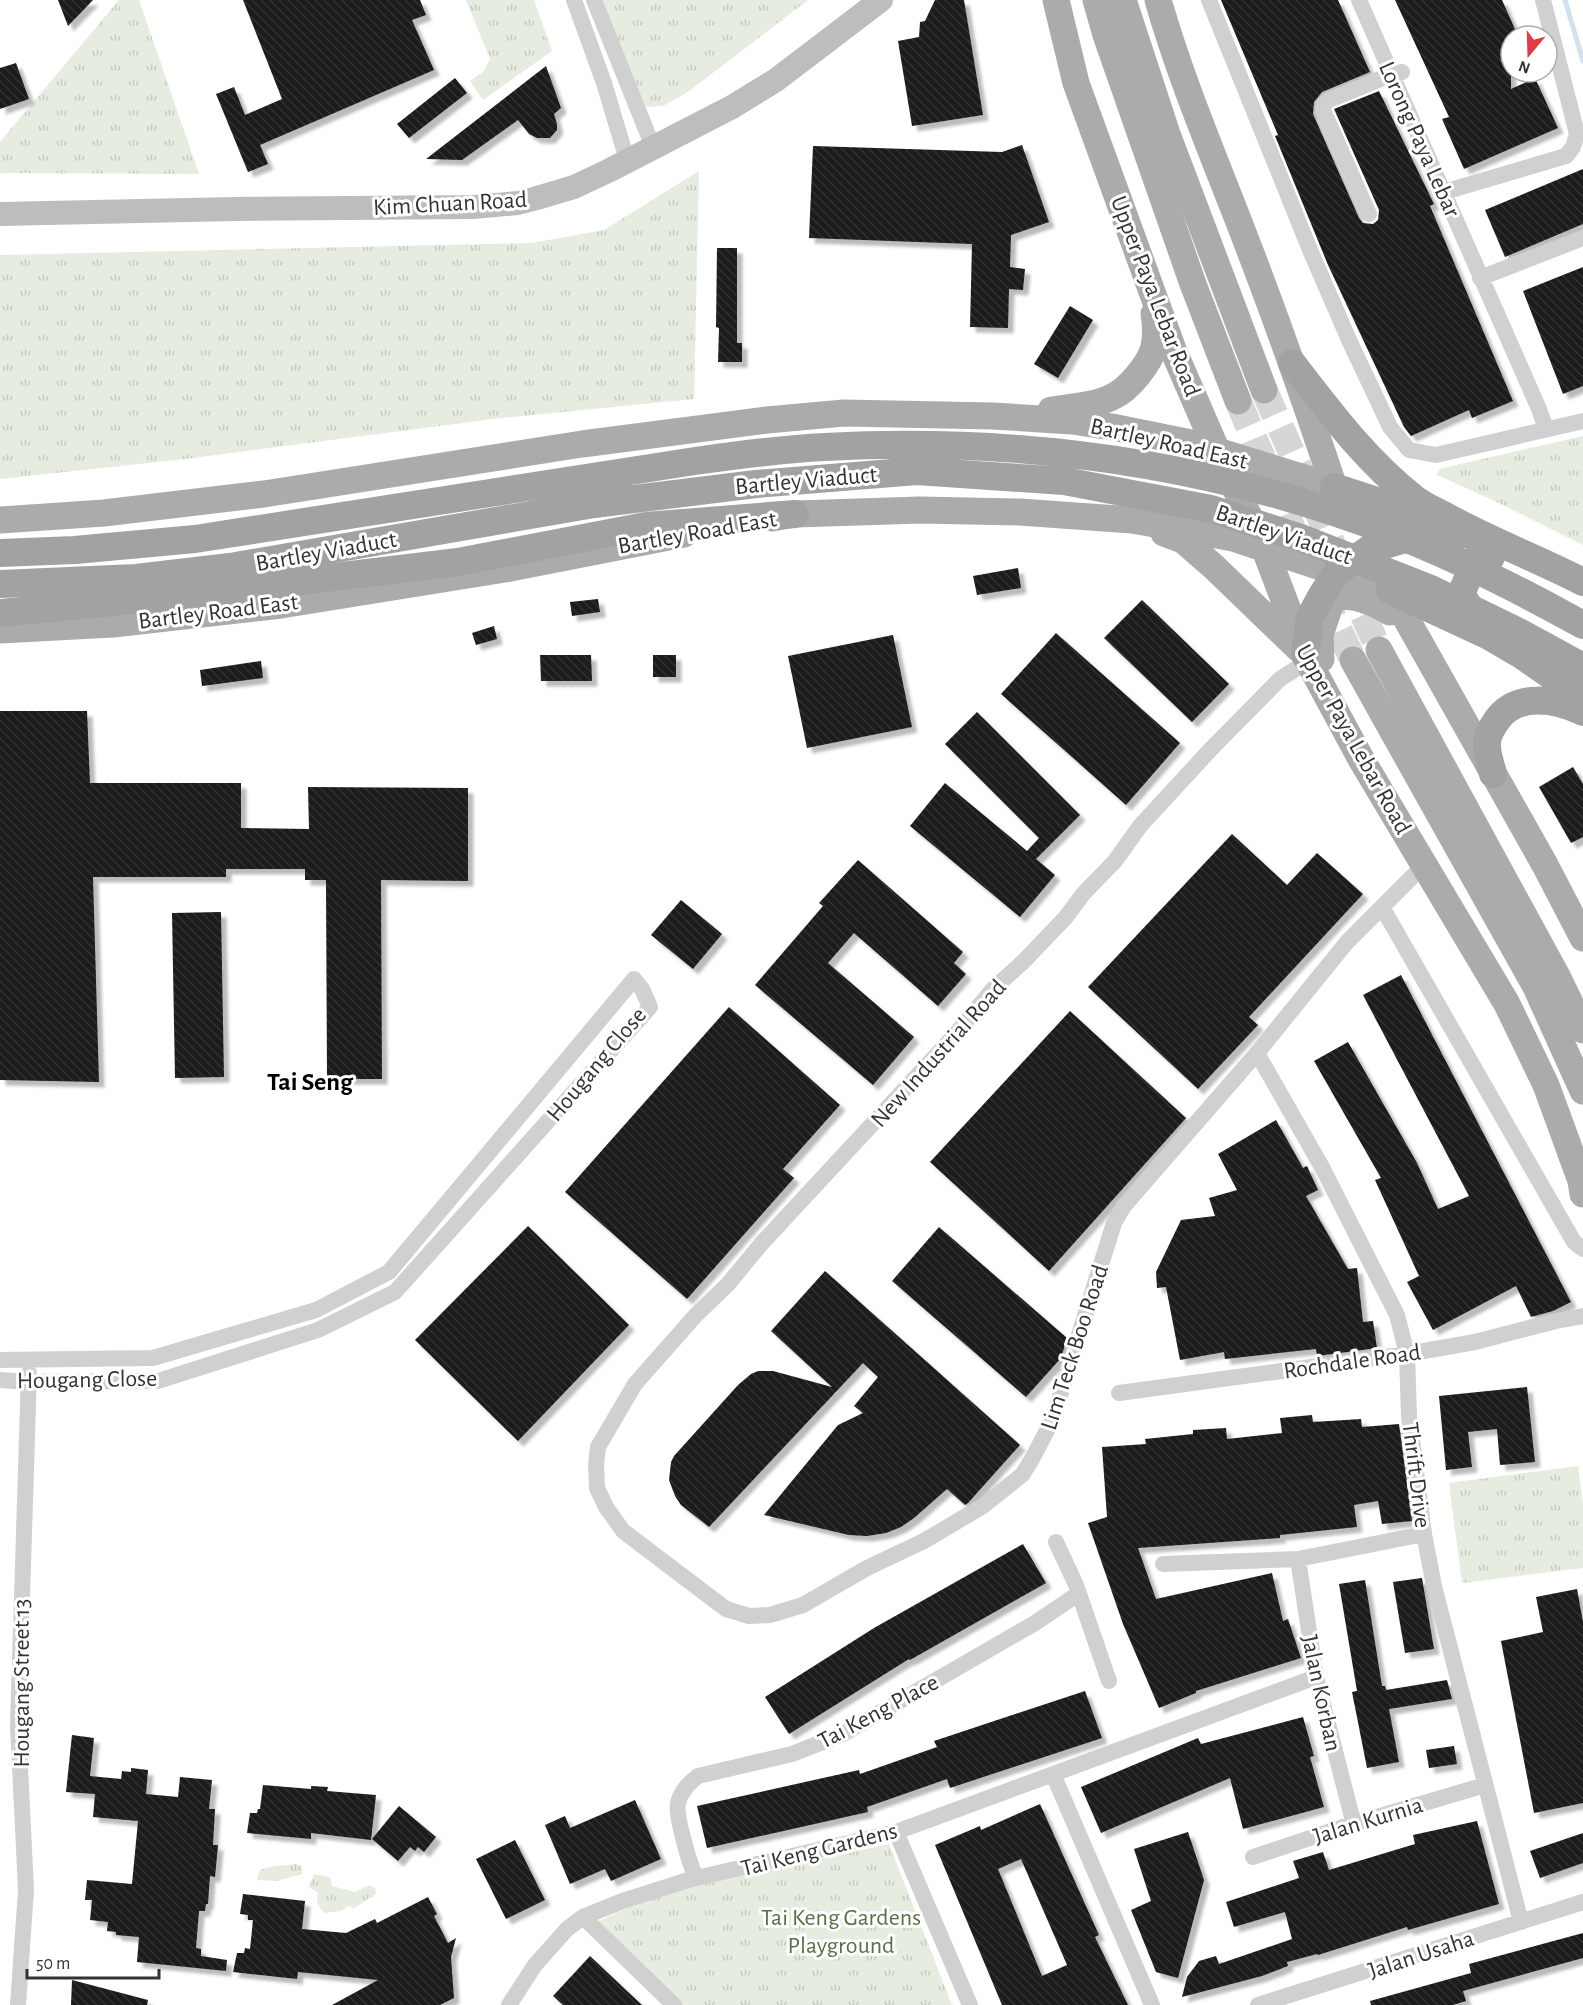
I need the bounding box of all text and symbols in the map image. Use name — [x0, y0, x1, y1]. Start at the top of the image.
north arrow — [1499, 24, 1559, 84]
street label: Lorong Paya Lebar — [1374, 58, 1464, 221]
text: N — [1517, 58, 1532, 77]
street label: Kim Chuan Road — [372, 188, 528, 220]
street label: Upper Paya Lebar Road — [1106, 193, 1204, 400]
street label: Bartley Road East — [1088, 414, 1250, 474]
street label: Bartley Viaduct — [734, 463, 878, 499]
street label: Bartley Viaduct — [1212, 500, 1355, 570]
street label: Bartley Road East — [616, 507, 779, 559]
street label: Bartley Viaduct — [254, 528, 399, 576]
street label: Bartley Road East — [137, 590, 300, 634]
street label: Upper Paya Lebar Road — [1291, 641, 1415, 838]
street label: New Industrial Road — [867, 975, 1011, 1132]
street label: Hougang Close — [542, 1003, 651, 1126]
district label: Tai Seng — [267, 1069, 354, 1095]
street label: Lim Teck Boo Road — [1037, 1262, 1113, 1433]
street label: Rochdale Road — [1282, 1340, 1422, 1383]
street label: Hougang Close — [17, 1367, 157, 1393]
street label: Thrift Drive — [1398, 1421, 1434, 1529]
street label: Hougang Street 13 — [10, 1599, 34, 1767]
street label: Jalan Korban — [1297, 1633, 1345, 1754]
street label: Tai Keng Place — [814, 1670, 943, 1754]
street label: Jalan Kurnia — [1311, 1793, 1426, 1849]
street label: Tai Keng Gardens — [739, 1819, 900, 1881]
park label: Tai Keng Gardens Playground — [761, 1906, 921, 1958]
street label: Jalan Usaha — [1365, 1927, 1477, 1983]
scale bar — [27, 1942, 159, 1980]
text: 50 m — [36, 1955, 70, 1973]

